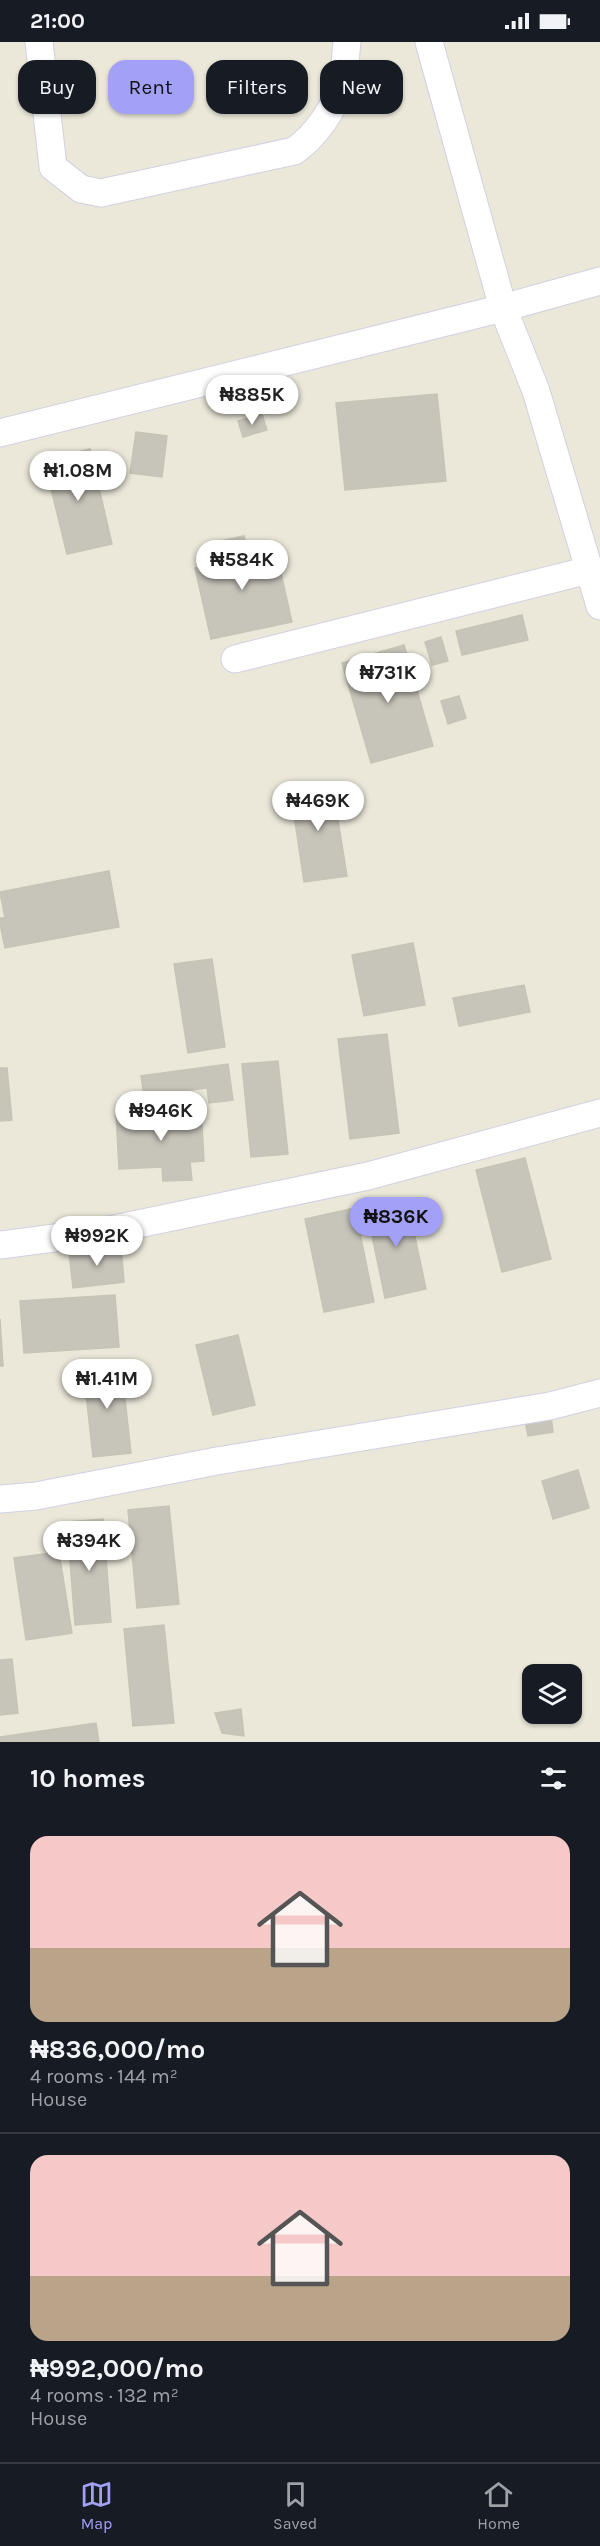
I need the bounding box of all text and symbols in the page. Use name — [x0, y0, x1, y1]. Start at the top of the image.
text: 21:00 — [30, 8, 85, 34]
chip: Buy — [18, 60, 96, 114]
chip: Rent — [108, 60, 194, 114]
chip: Filters — [206, 60, 308, 114]
chip: New — [320, 60, 403, 114]
pin: ₦885K — [210, 375, 294, 426]
text: ₦885K — [219, 383, 285, 406]
pin: ₦1.08M — [29, 451, 127, 502]
text: ₦1.08M — [44, 459, 112, 482]
pin: ₦584K — [200, 540, 284, 591]
text: ₦584K — [210, 548, 274, 571]
pin: ₦731K — [346, 653, 430, 704]
text: ₦731K — [359, 661, 417, 684]
pin: ₦469K — [276, 781, 360, 832]
text: ₦469K — [286, 789, 350, 812]
pin: ₦946K — [119, 1091, 203, 1142]
text: ₦946K — [129, 1099, 193, 1122]
pin: ₦836K — [354, 1197, 438, 1248]
text: ₦836K — [363, 1205, 429, 1228]
pin: ₦992K — [55, 1216, 139, 1267]
text: ₦992K — [65, 1224, 129, 1247]
pin: ₦1.41M — [58, 1359, 156, 1410]
text: ₦1.41M — [76, 1367, 138, 1390]
pin: ₦394K — [47, 1521, 131, 1572]
text: ₦394K — [57, 1529, 121, 1552]
map controls — [522, 1664, 582, 1724]
button: layers — [522, 1664, 582, 1724]
icon: filters — [537, 1762, 570, 1795]
text: 10 homes — [30, 1763, 145, 1794]
icon: home — [246, 1875, 354, 1983]
text: ₦836,000/mo — [30, 2034, 205, 2065]
text: 4 rooms · 144 m² — [30, 2065, 178, 2088]
text: House — [30, 2088, 87, 2111]
icon: home — [246, 2194, 354, 2302]
text: ₦992,000/mo — [30, 2353, 204, 2384]
text: 4 rooms · 132 m² — [30, 2384, 179, 2407]
text: House — [30, 2407, 87, 2430]
tab: Map — [80, 2478, 113, 2533]
tab: Saved — [273, 2478, 317, 2533]
tab: Home — [477, 2478, 520, 2533]

